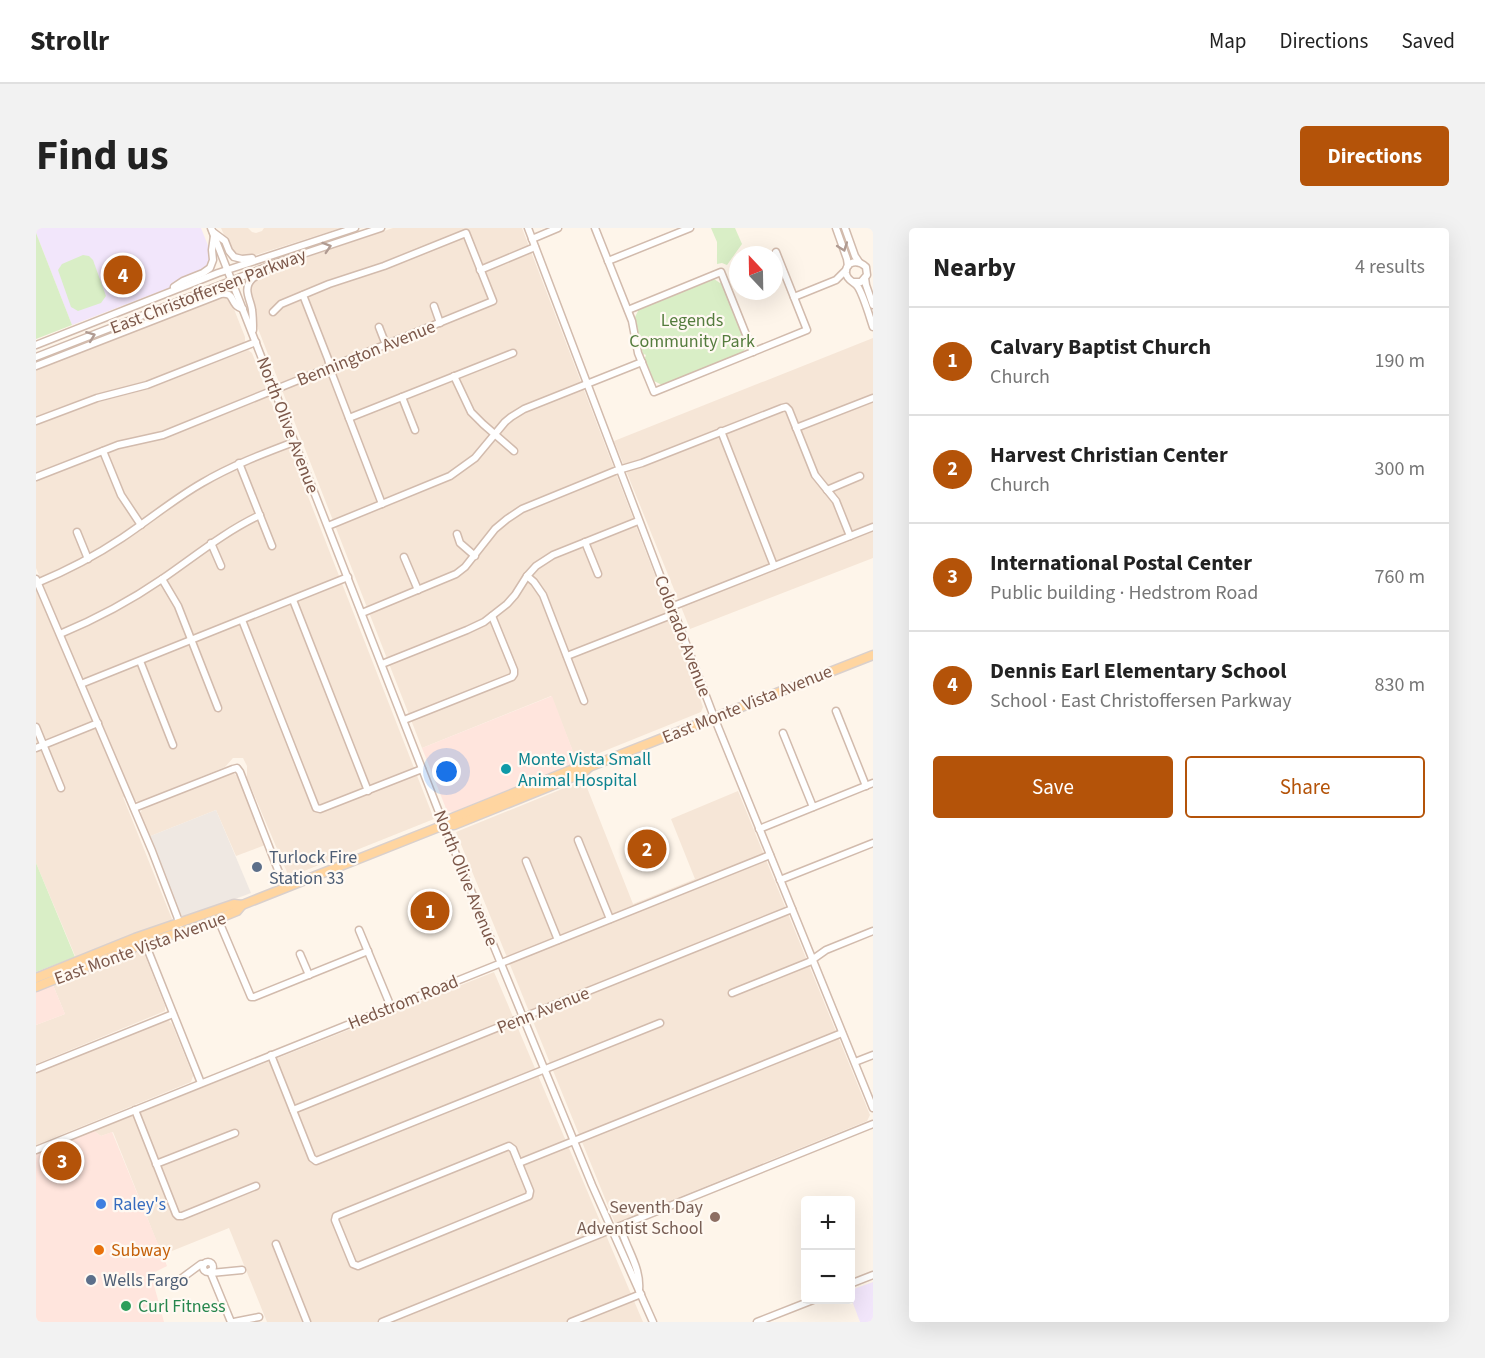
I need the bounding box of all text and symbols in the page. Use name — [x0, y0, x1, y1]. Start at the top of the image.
text: Strollr — [30, 21, 109, 61]
text: Map — [1209, 26, 1247, 56]
text: Directions — [1280, 26, 1368, 56]
text: Saved — [1401, 26, 1455, 56]
text: Find us — [36, 126, 169, 186]
button: Directions — [1300, 126, 1449, 186]
one-way arrow — [321, 241, 332, 254]
one-way arrow — [835, 241, 848, 252]
street label: East Christoffersen Parkway — [107, 242, 310, 340]
north arrow — [729, 246, 783, 300]
text: Nearby — [933, 249, 1016, 286]
pin: 4 — [104, 252, 142, 298]
text: 4 results — [1355, 253, 1425, 281]
park label: Legends Community Park — [629, 308, 755, 354]
street label: Bennington Avenue — [293, 314, 439, 393]
one-way arrow — [85, 330, 95, 343]
text: Calvary Baptist Church — [990, 331, 1211, 363]
text: 1 — [947, 347, 958, 375]
text: 190 m — [1375, 347, 1425, 375]
street label: North Olive Avenue — [250, 353, 325, 497]
text: Church — [990, 363, 1050, 391]
text: Harvest Christian Center — [990, 439, 1228, 471]
text: 2 — [947, 455, 958, 483]
text: 300 m — [1375, 455, 1425, 483]
text: Church — [990, 471, 1050, 499]
text: International Postal Center — [990, 547, 1252, 579]
text: 3 — [947, 563, 958, 591]
text: 760 m — [1375, 563, 1425, 591]
street label: Colorado Avenue — [648, 572, 717, 701]
text: Public building · Hedstrom Road — [990, 579, 1258, 607]
text: Dennis Earl Elementary School — [990, 655, 1287, 687]
street label: East Monte Vista Avenue — [658, 659, 836, 750]
text: 4 — [947, 671, 958, 699]
text: 830 m — [1375, 671, 1425, 699]
text: School · East Christoffersen Parkway — [990, 687, 1292, 715]
place label: Monte Vista Small Animal Hospital — [518, 747, 651, 793]
button: Save — [933, 756, 1173, 818]
button: Share — [1185, 756, 1425, 818]
your location — [432, 757, 461, 786]
marker: Monte Vista Small Animal Hospital — [499, 762, 513, 776]
street label: North Olive Avenue — [427, 807, 504, 950]
pin: 2 — [628, 826, 666, 872]
place label: Turlock Fire Station 33 — [269, 845, 357, 891]
marker: Turlock Fire Station 33 — [250, 860, 264, 874]
pin: 1 — [410, 888, 450, 934]
street label: East Monte Vista Avenue — [51, 906, 230, 991]
street label: Hedstrom Road — [344, 969, 462, 1036]
street label: Penn Avenue — [493, 981, 593, 1040]
pin: 3 — [42, 1138, 82, 1184]
place label: Raley's — [113, 1192, 166, 1217]
place label: Seventh Day Adventist School — [577, 1195, 704, 1241]
map controls — [801, 1196, 855, 1304]
button: + — [801, 1196, 855, 1250]
marker: Raley's — [94, 1197, 108, 1211]
marker: Seventh Day Adventist School — [708, 1210, 722, 1224]
place label: Subway — [111, 1238, 171, 1263]
marker: Subway — [92, 1243, 106, 1257]
button: − — [801, 1250, 855, 1304]
place label: Wells Fargo — [103, 1268, 188, 1293]
marker: Wells Fargo — [84, 1273, 98, 1287]
place label: Curl Fitness — [138, 1294, 226, 1319]
marker: Curl Fitness — [119, 1299, 133, 1313]

